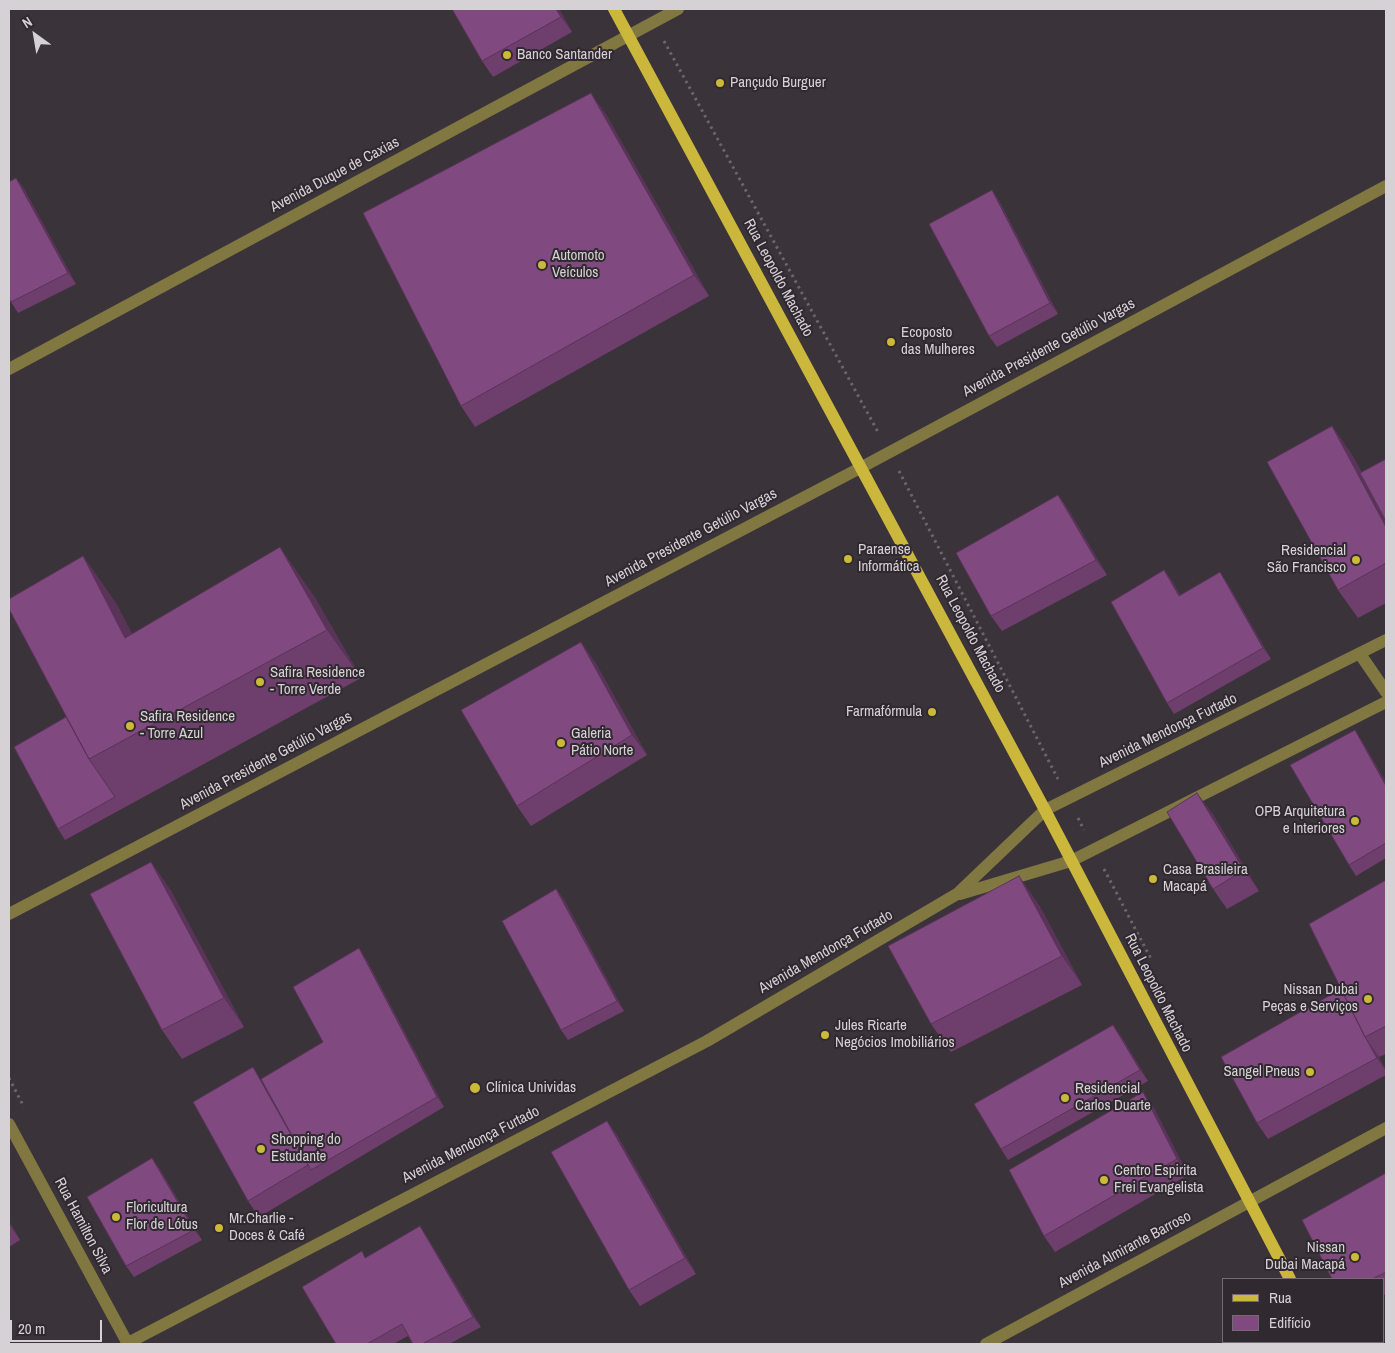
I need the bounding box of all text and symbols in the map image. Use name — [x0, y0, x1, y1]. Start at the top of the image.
north arrow — [10, 10, 60, 60]
text: N — [19, 12, 35, 32]
place label: Banco Santander — [517, 46, 612, 64]
marker: Banco Santander — [501, 49, 513, 61]
place label: Pançudo Burguer — [730, 74, 826, 92]
marker: Pançudo Burguer — [714, 77, 726, 89]
street label: Avenida Duque de Caxias — [267, 133, 403, 217]
street label: Rua Leopoldo Machado — [739, 216, 817, 340]
place label: Automoto Veículos — [552, 247, 605, 282]
marker: Automoto Veículos — [536, 259, 548, 271]
street label: Avenida Presidente Getúlio Vargas — [960, 295, 1138, 401]
place label: Ecoposto das Mulheres — [901, 324, 975, 359]
marker: Ecoposto das Mulheres — [885, 336, 897, 348]
street label: Avenida Presidente Getúlio Vargas — [602, 485, 780, 591]
place label: Paraense Informática — [858, 541, 920, 576]
place label: Residencial São Francisco — [1267, 542, 1346, 577]
marker: Paraense Informática — [842, 553, 854, 565]
marker: Residencial São Francisco — [1350, 554, 1362, 566]
street label: Rua Leopoldo Machado — [931, 572, 1009, 696]
place label: Safira Residence - Torre Verde — [270, 664, 365, 699]
marker: Safira Residence - Torre Verde — [254, 676, 266, 688]
street label: Avenida Mendonça Furtado — [1096, 690, 1240, 772]
place label: Farmafórmula — [846, 703, 922, 721]
marker: Farmafórmula — [926, 706, 938, 718]
place label: Safira Residence - Torre Azul — [140, 708, 235, 743]
street label: Avenida Presidente Getúlio Vargas — [177, 708, 355, 814]
marker: Safira Residence - Torre Azul — [124, 720, 136, 732]
place label: Galeria Pátio Norte — [571, 725, 633, 760]
marker: Galeria Pátio Norte — [555, 737, 567, 749]
place label: OPB Arquitetura e Interiores — [1255, 803, 1345, 838]
marker: OPB Arquitetura e Interiores — [1349, 815, 1361, 827]
place label: Casa Brasileira Macapá — [1163, 861, 1248, 896]
marker: Casa Brasileira Macapá — [1147, 873, 1159, 885]
street label: Avenida Mendonça Furtado — [756, 906, 896, 998]
street label: Rua Leopoldo Machado — [1120, 931, 1196, 1055]
place label: Nissan Dubai Peças e Serviços — [1262, 981, 1358, 1016]
marker: Nissan Dubai Peças e Serviços — [1362, 993, 1374, 1005]
place label: Jules Ricarte Negócios Imobiliários — [835, 1017, 955, 1052]
marker: Jules Ricarte Negócios Imobiliários — [819, 1029, 831, 1041]
place label: Sangel Pneus — [1223, 1063, 1300, 1081]
marker: Sangel Pneus — [1304, 1066, 1316, 1078]
place label: Clínica Unividas — [486, 1079, 576, 1097]
place label: Residencial Carlos Duarte — [1075, 1080, 1151, 1115]
marker: Clínica Unividas — [468, 1081, 482, 1095]
marker: Residencial Carlos Duarte — [1059, 1092, 1071, 1104]
street label: Avenida Mendonça Furtado — [399, 1103, 543, 1187]
place label: Shopping do Estudante — [271, 1131, 341, 1166]
marker: Shopping do Estudante — [255, 1143, 267, 1155]
place label: Centro Espirita Frei Evangelista — [1114, 1162, 1204, 1197]
marker: Centro Espirita Frei Evangelista — [1098, 1174, 1110, 1186]
street label: Rua Hamilton Silva — [50, 1175, 116, 1277]
place label: Floricultura Flor de Lótus — [126, 1199, 198, 1234]
street label: Avenida Almirante Barroso — [1056, 1207, 1194, 1293]
place label: Mr.Charlie - Doces & Café — [229, 1210, 305, 1245]
marker: Floricultura Flor de Lótus — [110, 1211, 122, 1223]
marker: Mr.Charlie - Doces & Café — [213, 1222, 225, 1234]
place label: Nissan Dubai Macapá — [1265, 1239, 1345, 1274]
marker: Nissan Dubai Macapá — [1349, 1251, 1361, 1263]
legend — [1222, 1278, 1385, 1343]
text: Rua — [1269, 1287, 1292, 1308]
scale bar — [12, 1310, 105, 1342]
text: Edifício — [1269, 1312, 1311, 1333]
text: 20 m — [18, 1318, 45, 1339]

